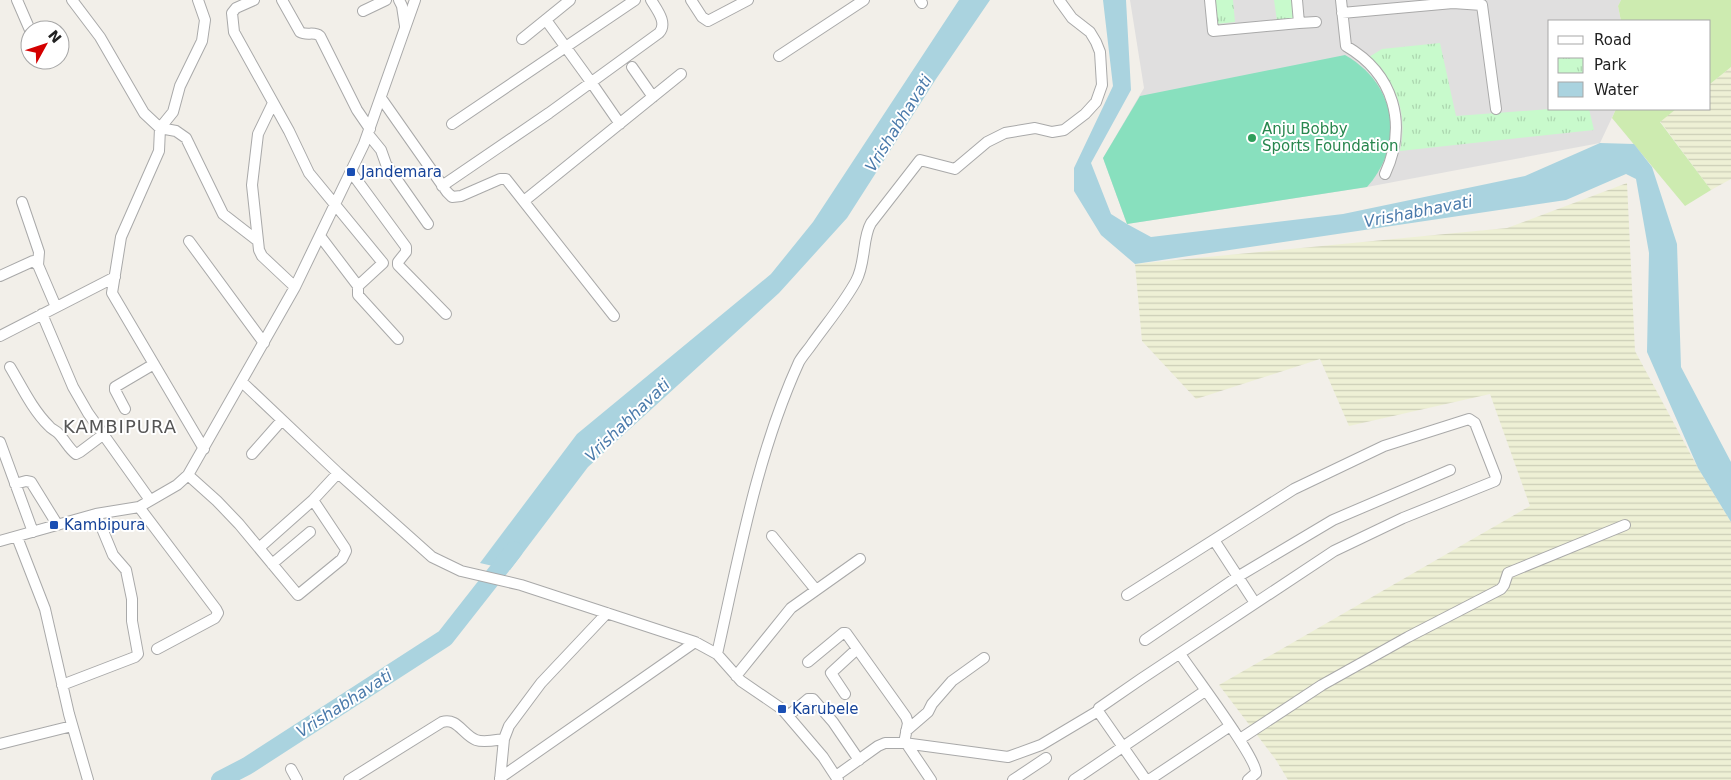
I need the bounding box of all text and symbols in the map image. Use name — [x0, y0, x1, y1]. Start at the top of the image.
north arrow — [20, 20, 70, 70]
legend — [1548, 20, 1711, 110]
text: N — [45, 27, 65, 46]
text: Road — [1594, 31, 1632, 49]
text: Park — [1594, 56, 1627, 74]
water label: Vrishabhavati — [861, 71, 936, 175]
text: Water — [1594, 81, 1639, 99]
place label: Anju Bobby Sports Foundation — [1262, 120, 1399, 155]
marker: Anju Bobby Sports Foundation — [1246, 132, 1258, 144]
place label: Jandemara — [360, 163, 442, 181]
marker: Jandemara — [345, 166, 357, 178]
water label: Vrishabhavati — [1362, 192, 1475, 231]
water label: Vrishabhavati — [581, 375, 674, 466]
district label: KAMBIPURA — [63, 416, 177, 437]
place label: Kambipura — [64, 516, 145, 534]
marker: Kambipura — [48, 519, 60, 531]
water label: Vrishabhavati — [293, 665, 396, 741]
place label: Karubele — [792, 700, 859, 718]
marker: Karubele — [776, 703, 788, 715]

